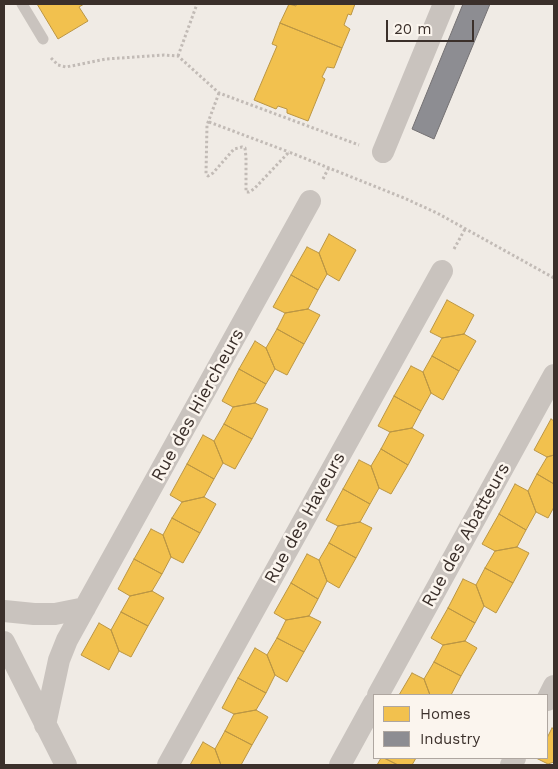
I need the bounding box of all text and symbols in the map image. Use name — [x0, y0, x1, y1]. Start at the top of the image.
scale bar — [388, 10, 476, 42]
text: 20 m — [394, 20, 432, 38]
street label: Rue des Hiercheurs — [147, 325, 249, 485]
street label: Rue des Haveurs — [260, 448, 350, 588]
street label: Rue des Abatteurs — [417, 459, 515, 611]
legend — [373, 694, 548, 759]
text: Homes — [420, 705, 471, 723]
text: Industry — [420, 730, 480, 748]

